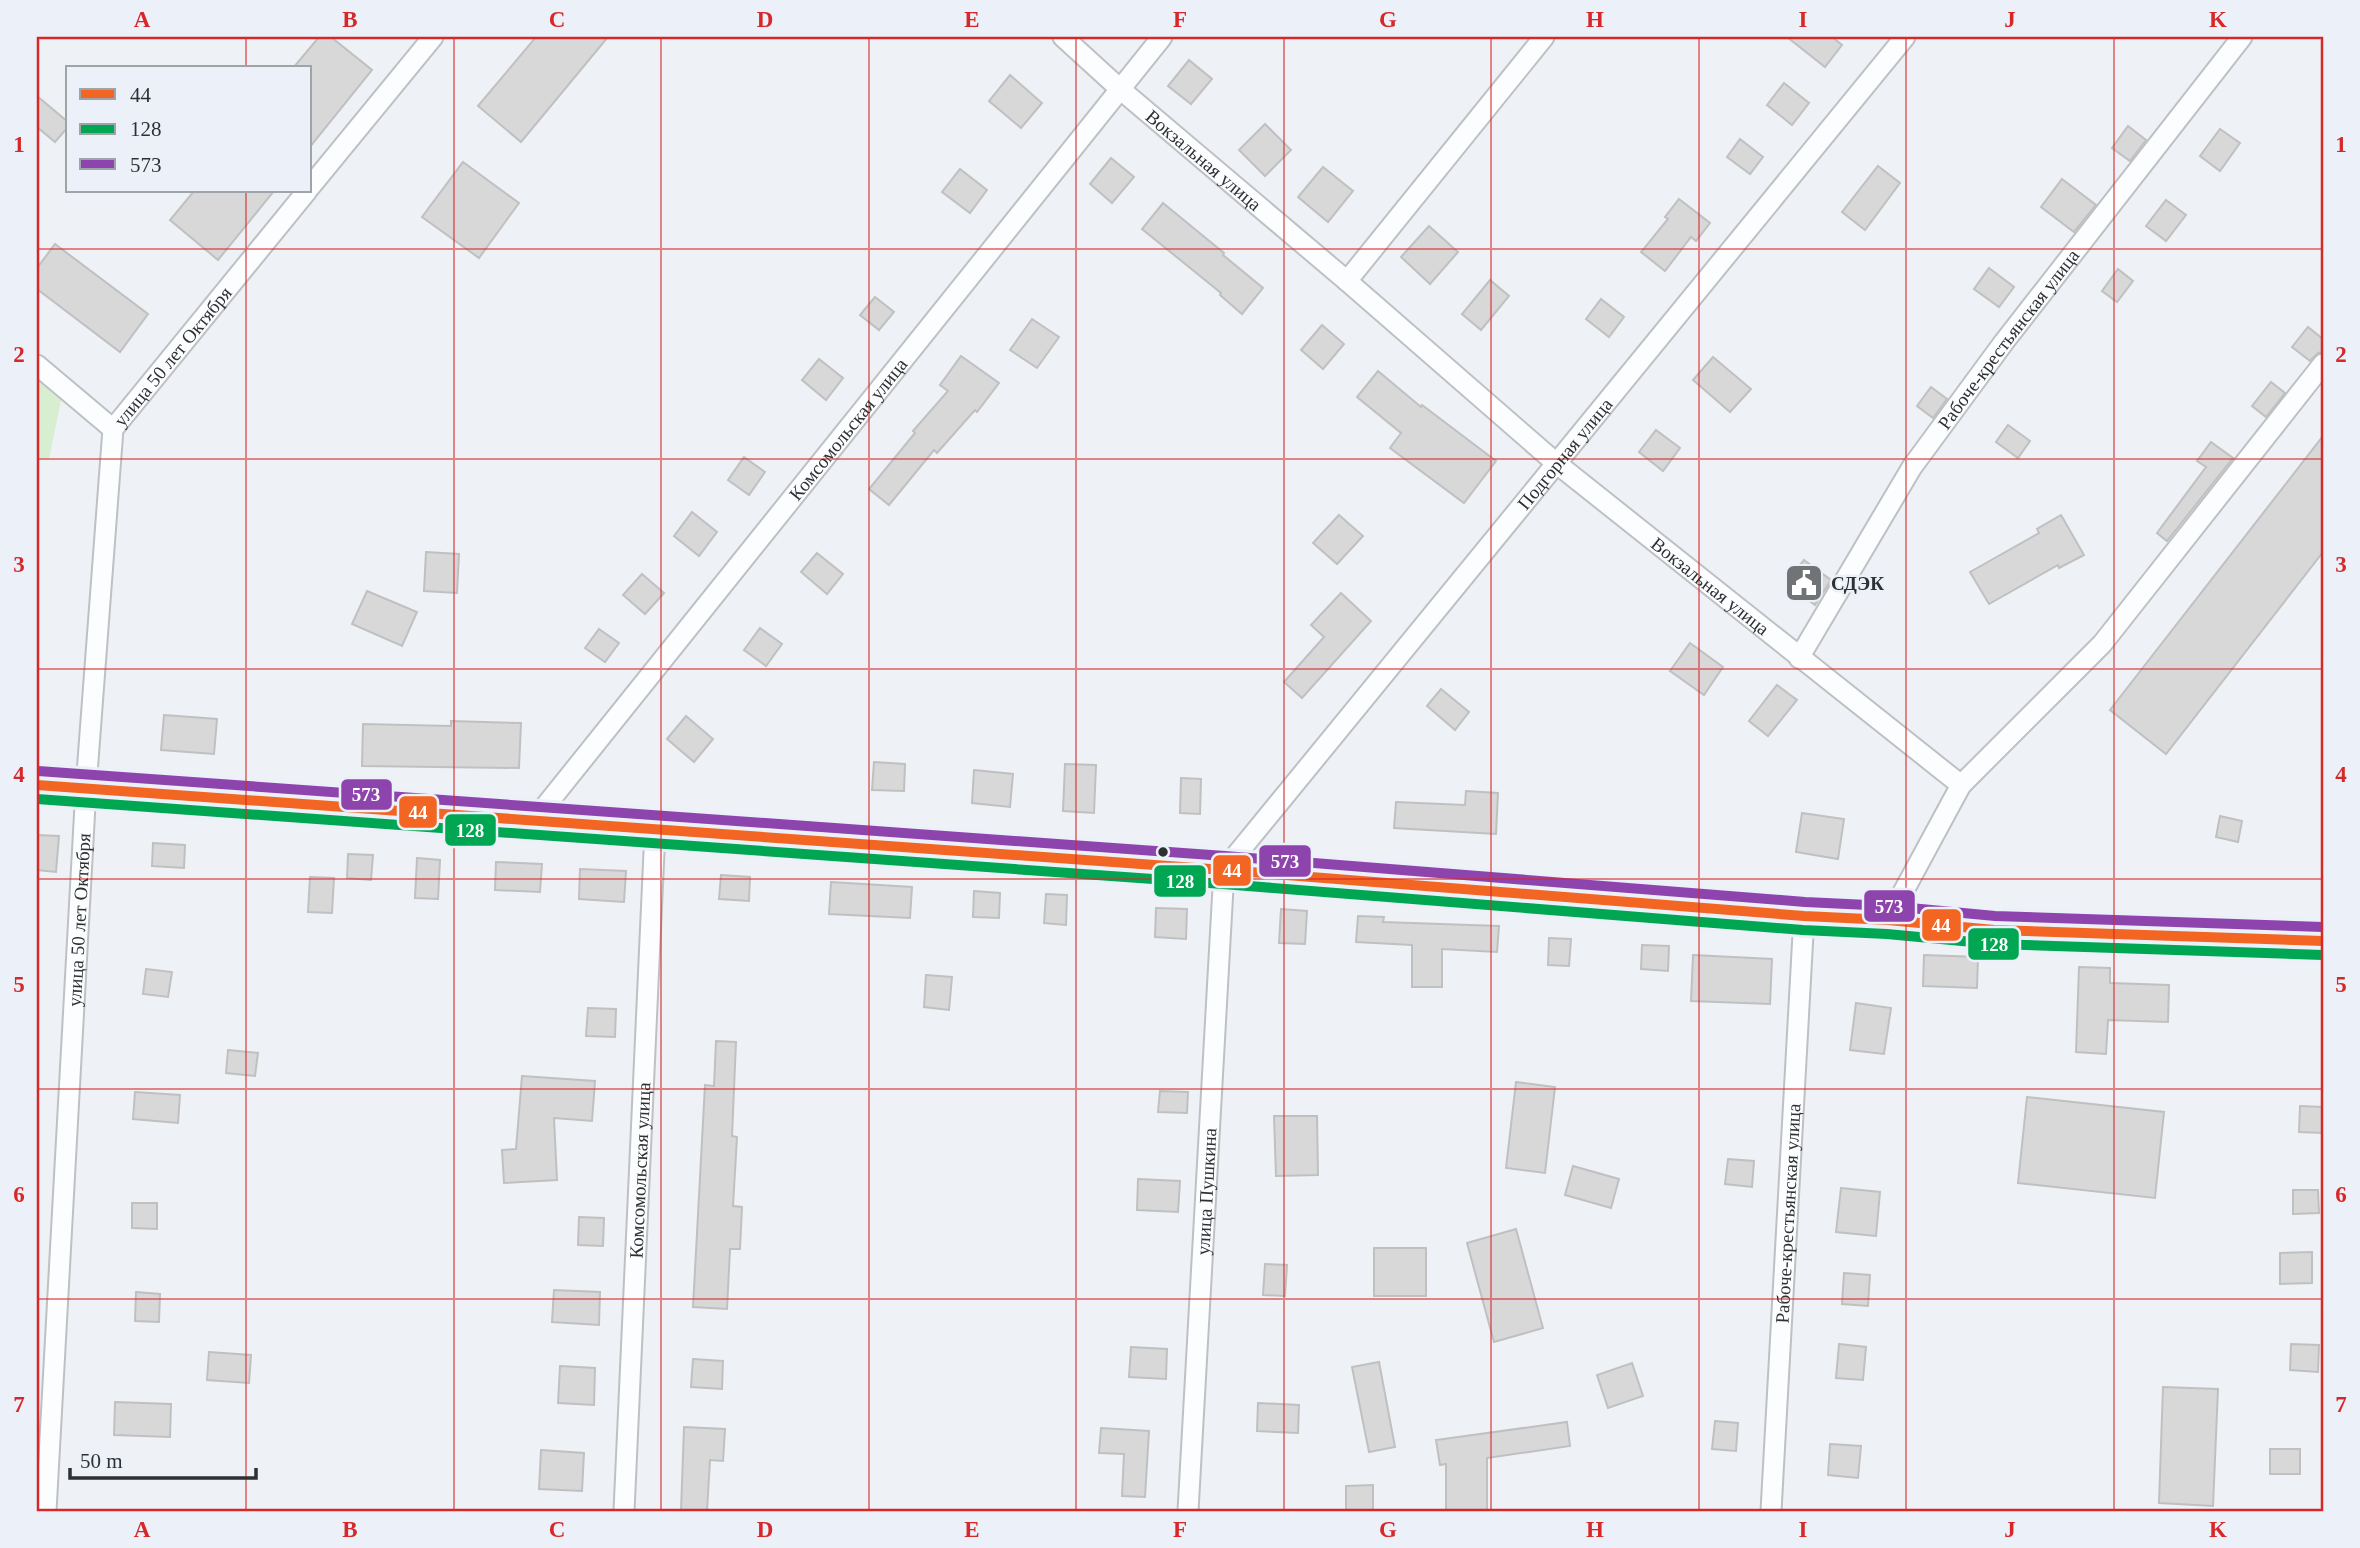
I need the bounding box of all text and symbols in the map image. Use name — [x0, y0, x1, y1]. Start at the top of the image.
text: A — [134, 7, 151, 32]
text: B — [342, 7, 358, 32]
text: C — [549, 7, 565, 32]
text: D — [757, 7, 773, 32]
text: E — [964, 7, 980, 32]
text: F — [1173, 7, 1187, 32]
text: G — [1379, 7, 1397, 32]
text: H — [1586, 7, 1604, 32]
text: I — [1799, 7, 1808, 32]
text: J — [2004, 7, 2016, 32]
text: K — [2209, 7, 2227, 32]
legend — [66, 66, 312, 192]
text: 44 — [130, 83, 152, 107]
street label: Вокзальная улица — [1142, 106, 1266, 215]
text: 128 — [130, 117, 162, 141]
text: 1 — [13, 132, 25, 157]
text: 1 — [2335, 132, 2347, 157]
text: 573 — [130, 153, 162, 177]
street label: Рабоче-крестьянская улица — [1934, 245, 2084, 433]
street label: улица 50 лет Октября — [110, 282, 236, 431]
text: 2 — [13, 342, 25, 367]
text: 2 — [2335, 342, 2347, 367]
street label: Комсомольская улица — [785, 353, 912, 505]
street label: Подгорная улица — [1513, 393, 1617, 514]
street label: Вокзальная улица — [1647, 533, 1774, 640]
text: 3 — [13, 552, 25, 577]
text: 3 — [2335, 552, 2347, 577]
public building icon: СДЭК — [1783, 562, 1825, 604]
place label: СДЭК — [1831, 573, 1884, 594]
text: 4 — [13, 762, 25, 787]
text: 4 — [2335, 762, 2347, 787]
line badge: 573 — [340, 778, 393, 811]
text: 573 — [352, 784, 380, 805]
line badge: 44 — [398, 795, 438, 829]
text: 44 — [409, 802, 428, 823]
line badge: 128 — [444, 813, 497, 847]
text: 128 — [456, 820, 484, 841]
street label: улица 50 лет Октября — [64, 832, 94, 1007]
line badge: 573 — [1258, 844, 1312, 878]
unlabelled marker — [1156, 845, 1170, 859]
text: 573 — [1271, 851, 1299, 872]
line badge: 44 — [1212, 854, 1252, 887]
text: 44 — [1223, 860, 1242, 881]
line badge: 128 — [1153, 864, 1207, 898]
text: 128 — [1166, 871, 1194, 892]
line badge: 573 — [1863, 889, 1916, 923]
text: 573 — [1875, 896, 1903, 917]
line badge: 44 — [1921, 908, 1962, 942]
text: 44 — [1932, 915, 1951, 936]
line badge: 128 — [1967, 927, 2020, 961]
text: 128 — [1980, 934, 2008, 955]
text: 5 — [13, 972, 25, 997]
text: 5 — [2335, 972, 2347, 997]
street label: Комсомольская улица — [626, 1081, 655, 1259]
street label: Рабоче-крестьянская улица — [1771, 1102, 1805, 1324]
street label: улица Пушкина — [1192, 1127, 1221, 1256]
text: 6 — [13, 1182, 25, 1207]
text: 6 — [2335, 1182, 2347, 1207]
text: 7 — [13, 1392, 25, 1417]
text: 7 — [2335, 1392, 2347, 1417]
scale bar — [70, 1436, 256, 1480]
text: 50 m — [80, 1449, 123, 1473]
text: A — [134, 1517, 151, 1542]
text: B — [342, 1517, 358, 1542]
text: C — [549, 1517, 565, 1542]
text: D — [757, 1517, 773, 1542]
text: E — [964, 1517, 980, 1542]
text: F — [1173, 1517, 1187, 1542]
text: G — [1379, 1517, 1397, 1542]
text: H — [1586, 1517, 1604, 1542]
text: I — [1799, 1517, 1808, 1542]
text: J — [2004, 1517, 2016, 1542]
text: K — [2209, 1517, 2227, 1542]

